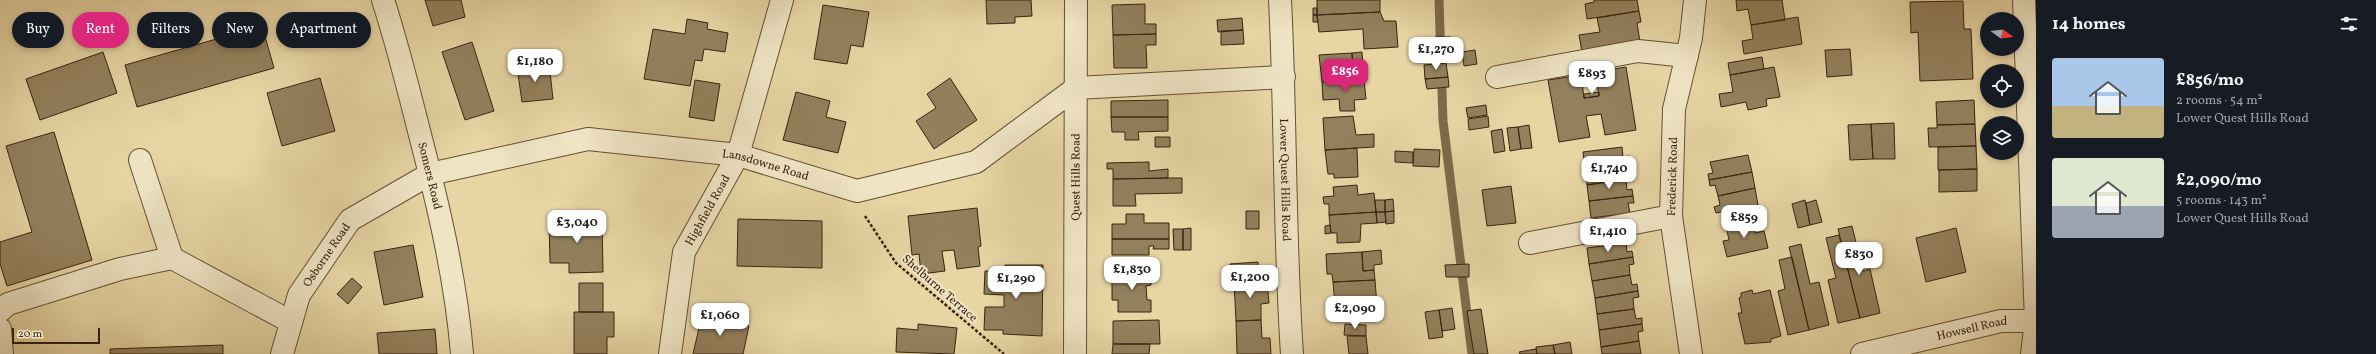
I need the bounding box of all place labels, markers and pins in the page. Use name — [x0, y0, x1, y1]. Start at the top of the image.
pin: £1,270 — [1403, 37, 1469, 71]
pin: £1,180 — [502, 49, 568, 83]
pin: £856 — [1321, 59, 1369, 93]
pin: £893 — [1568, 61, 1616, 95]
pin: £1,740 — [1576, 156, 1642, 190]
pin: £859 — [1720, 205, 1768, 239]
pin: £3,040 — [544, 210, 610, 244]
pin: £1,410 — [1575, 219, 1641, 253]
pin: £830 — [1835, 242, 1883, 276]
pin: £1,830 — [1099, 257, 1165, 291]
pin: £1,200 — [1217, 265, 1283, 299]
pin: £1,290 — [983, 266, 1049, 300]
pin: £2,090 — [1322, 296, 1388, 330]
pin: £1,060 — [687, 303, 753, 337]

